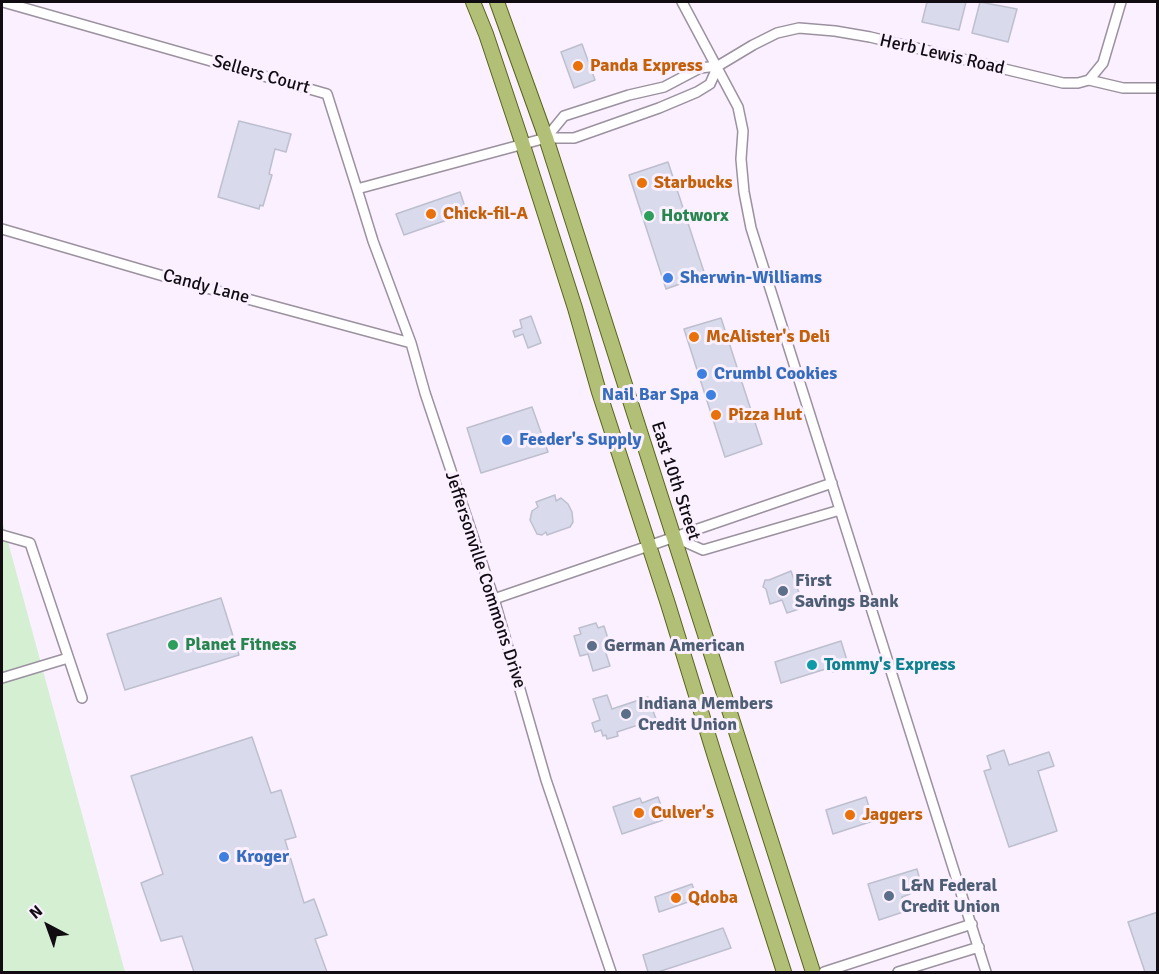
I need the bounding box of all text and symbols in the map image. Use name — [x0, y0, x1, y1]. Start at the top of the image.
street label: Herb Lewis Road — [877, 30, 1007, 80]
street label: Sellers Court — [210, 51, 312, 99]
place label: Panda Express — [590, 55, 703, 77]
marker: Panda Express — [571, 59, 585, 73]
place label: Starbucks — [654, 172, 733, 194]
marker: Starbucks — [635, 176, 649, 190]
place label: Chick-fil-A — [443, 203, 528, 225]
place label: Hotworx — [661, 205, 729, 227]
marker: Chick-fil-A — [424, 207, 438, 221]
marker: Hotworx — [642, 209, 656, 223]
street label: Candy Lane — [160, 265, 252, 309]
place label: Sherwin-Williams — [680, 267, 822, 289]
marker: Sherwin-Williams — [661, 271, 675, 285]
place label: McAlister's Deli — [706, 326, 830, 348]
marker: McAlister's Deli — [687, 330, 701, 344]
place label: Crumbl Cookies — [714, 363, 837, 385]
marker: Crumbl Cookies — [695, 367, 709, 381]
place label: Nail Bar Spa — [602, 384, 699, 406]
marker: Nail Bar Spa — [704, 388, 718, 402]
place label: Pizza Hut — [728, 404, 802, 426]
marker: Pizza Hut — [709, 408, 723, 422]
street label: East 10th Street — [646, 419, 704, 543]
place label: Feeder's Supply — [519, 429, 641, 451]
marker: Feeder's Supply — [500, 433, 514, 447]
street label: Jeffersonville Commons Drive — [440, 469, 530, 691]
place label: First Savings Bank — [795, 570, 899, 612]
marker: First Savings Bank — [776, 584, 790, 598]
place label: Planet Fitness — [185, 634, 296, 656]
place label: German American — [604, 635, 745, 657]
marker: Planet Fitness — [166, 638, 180, 652]
marker: German American — [585, 639, 599, 653]
place label: Tommy's Express — [824, 654, 955, 676]
marker: Tommy's Express — [805, 658, 819, 672]
place label: Indiana Members Credit Union — [638, 693, 773, 736]
marker: Indiana Members Credit Union — [619, 707, 633, 721]
place label: Culver's — [651, 802, 714, 824]
place label: Jaggers — [862, 804, 923, 826]
marker: Culver's — [632, 806, 646, 820]
marker: Jaggers — [843, 808, 857, 822]
place label: Kroger — [236, 846, 289, 868]
marker: Kroger — [217, 850, 231, 864]
place label: L&N Federal Credit Union — [901, 875, 1000, 918]
place label: Qdoba — [688, 887, 738, 909]
marker: L&N Federal Credit Union — [882, 889, 896, 903]
marker: Qdoba — [669, 891, 683, 905]
north arrow — [18, 896, 78, 956]
text: N — [25, 901, 47, 924]

